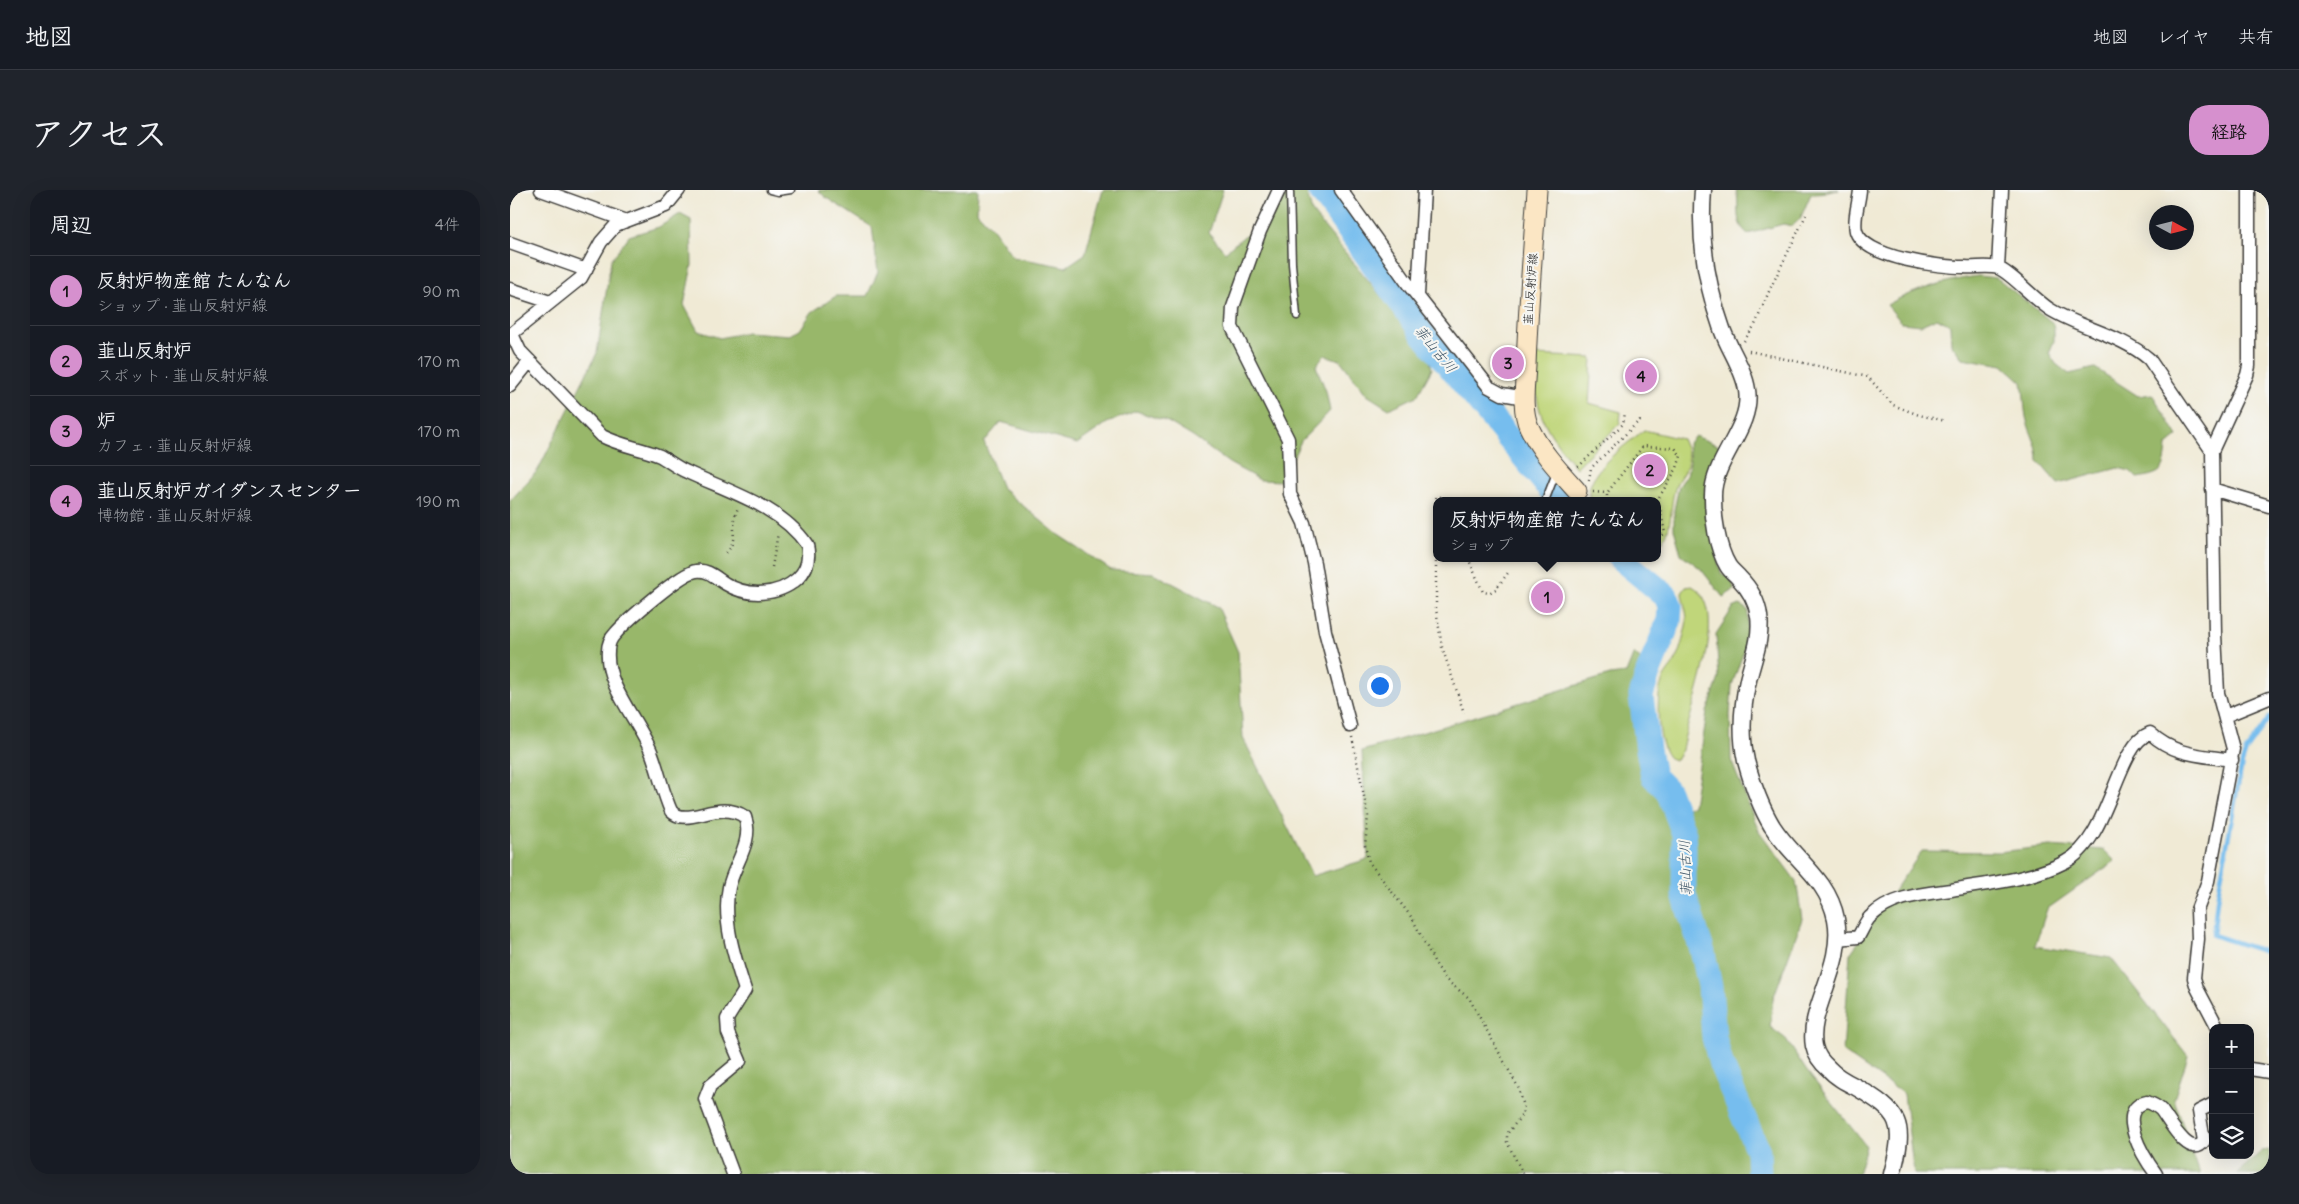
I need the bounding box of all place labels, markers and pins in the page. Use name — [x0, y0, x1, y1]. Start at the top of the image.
pin: 3 — [1492, 344, 1524, 382]
pin: 4 — [1625, 357, 1657, 395]
pin: 2 — [1634, 451, 1666, 489]
pin: 1 — [1531, 578, 1563, 616]

